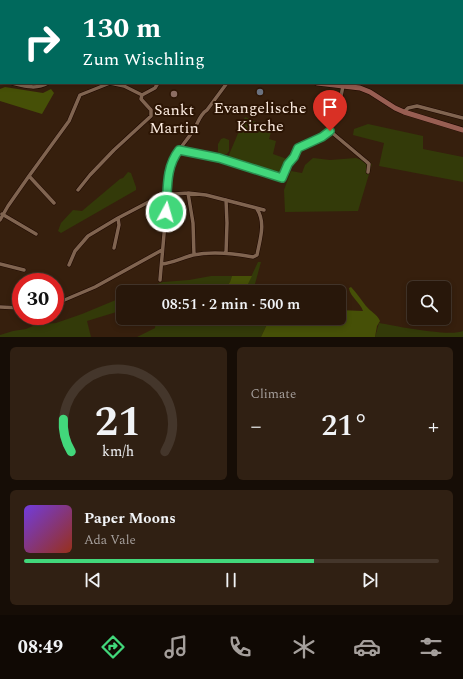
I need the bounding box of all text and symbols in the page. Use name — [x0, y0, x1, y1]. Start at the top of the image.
text: 130 m — [82, 7, 161, 50]
icon: right — [16, 16, 68, 68]
text: Zum Wischling — [82, 46, 205, 73]
marker: Evangelische Kirche — [255, 87, 265, 97]
marker: Sankt Martin — [169, 89, 179, 99]
pin — [313, 90, 347, 131]
place label: Evangelische Kirche — [214, 96, 306, 138]
icon: arrive — [319, 96, 341, 118]
place label: Sankt Martin — [149, 98, 199, 140]
position arrow — [145, 191, 187, 233]
speed limit sign: 30 — [12, 273, 64, 325]
map controls — [407, 281, 451, 325]
button: search — [407, 281, 451, 325]
text: 08:51 · 2 min · 500 m — [162, 293, 300, 316]
text: Climate — [251, 384, 296, 404]
text: 21 — [95, 390, 142, 453]
text: 21° — [321, 403, 368, 449]
text: − — [251, 410, 262, 443]
text: + — [428, 410, 439, 443]
text: km/h — [102, 440, 134, 462]
text: Paper Moons — [84, 507, 176, 530]
text: Ada Vale — [84, 530, 136, 550]
icon: previous — [82, 569, 104, 591]
icon: pause — [220, 569, 242, 591]
icon: next — [359, 569, 381, 591]
icon: directions — [99, 633, 127, 661]
icon: music — [162, 633, 190, 661]
icon: phone — [226, 633, 254, 661]
icon: climate — [290, 633, 318, 661]
icon: car — [353, 633, 381, 661]
icon: filters — [417, 633, 445, 661]
text: 08:49 — [18, 634, 63, 661]

